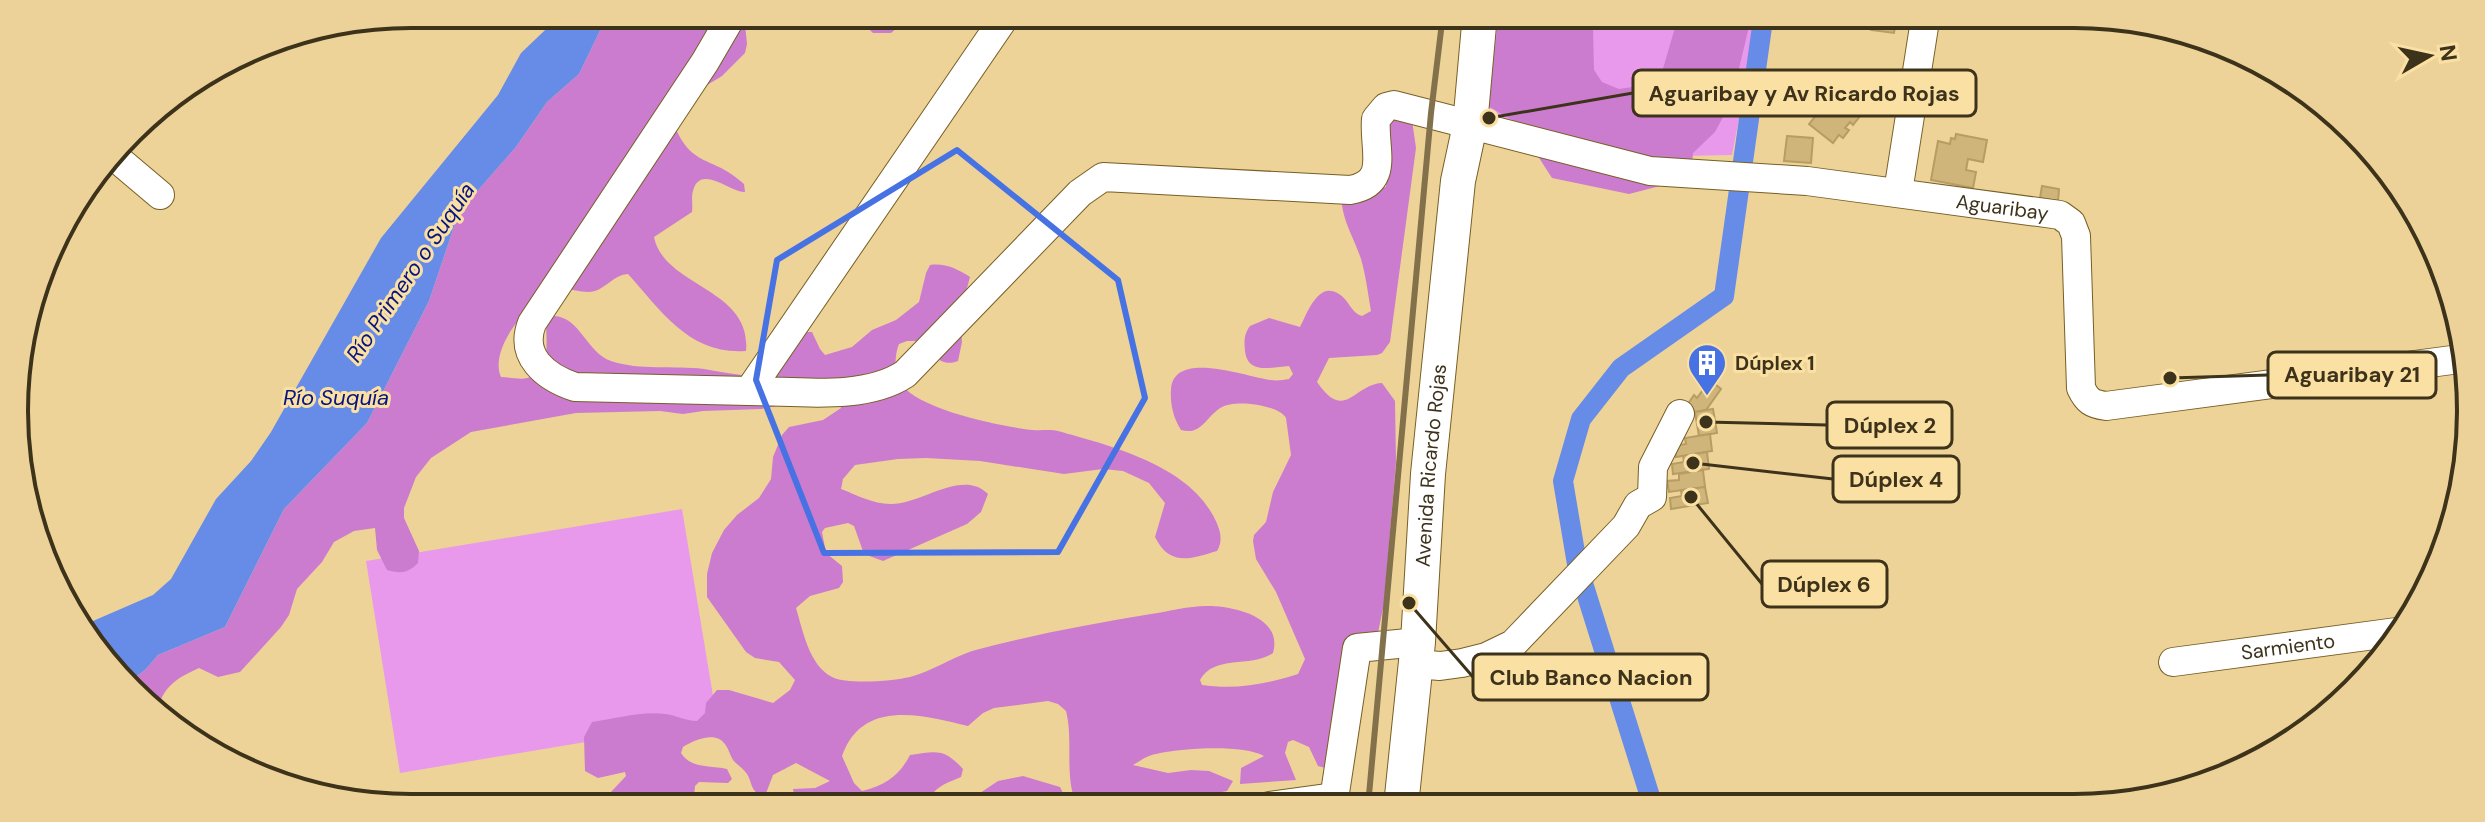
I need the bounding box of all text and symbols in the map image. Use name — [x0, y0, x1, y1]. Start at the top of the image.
north arrow — [2389, 16, 2469, 96]
text: N — [2433, 43, 2464, 63]
callout: Aguaribay y Av Ricardo Rojas — [1633, 70, 1976, 116]
text: Aguaribay y Av Ricardo Rojas — [1648, 79, 1960, 108]
water label: Río Primero o Suquía — [339, 177, 481, 368]
street label: Aguaribay — [1954, 188, 2050, 226]
building icon: Dúplex 1 — [1686, 342, 1728, 397]
place label: Dúplex 1 — [1735, 350, 1815, 376]
callout: Aguaribay 21 — [2268, 352, 2436, 398]
text: Aguaribay 21 — [2284, 360, 2420, 389]
street label: Avenida Ricardo Rojas — [1410, 363, 1452, 568]
water label: Río Suquía — [283, 383, 389, 412]
callout: Dúplex 2 — [1827, 402, 1952, 448]
text: Dúplex 2 — [1844, 411, 1936, 440]
callout: Dúplex 4 — [1833, 456, 1959, 502]
text: Dúplex 4 — [1849, 465, 1943, 494]
callout: Dúplex 6 — [1762, 561, 1887, 607]
text: Dúplex 6 — [1777, 570, 1871, 599]
street label: Sarmiento — [2239, 627, 2337, 666]
callout: Club Banco Nacion — [1473, 654, 1708, 700]
text: Club Banco Nacion — [1490, 663, 1693, 692]

